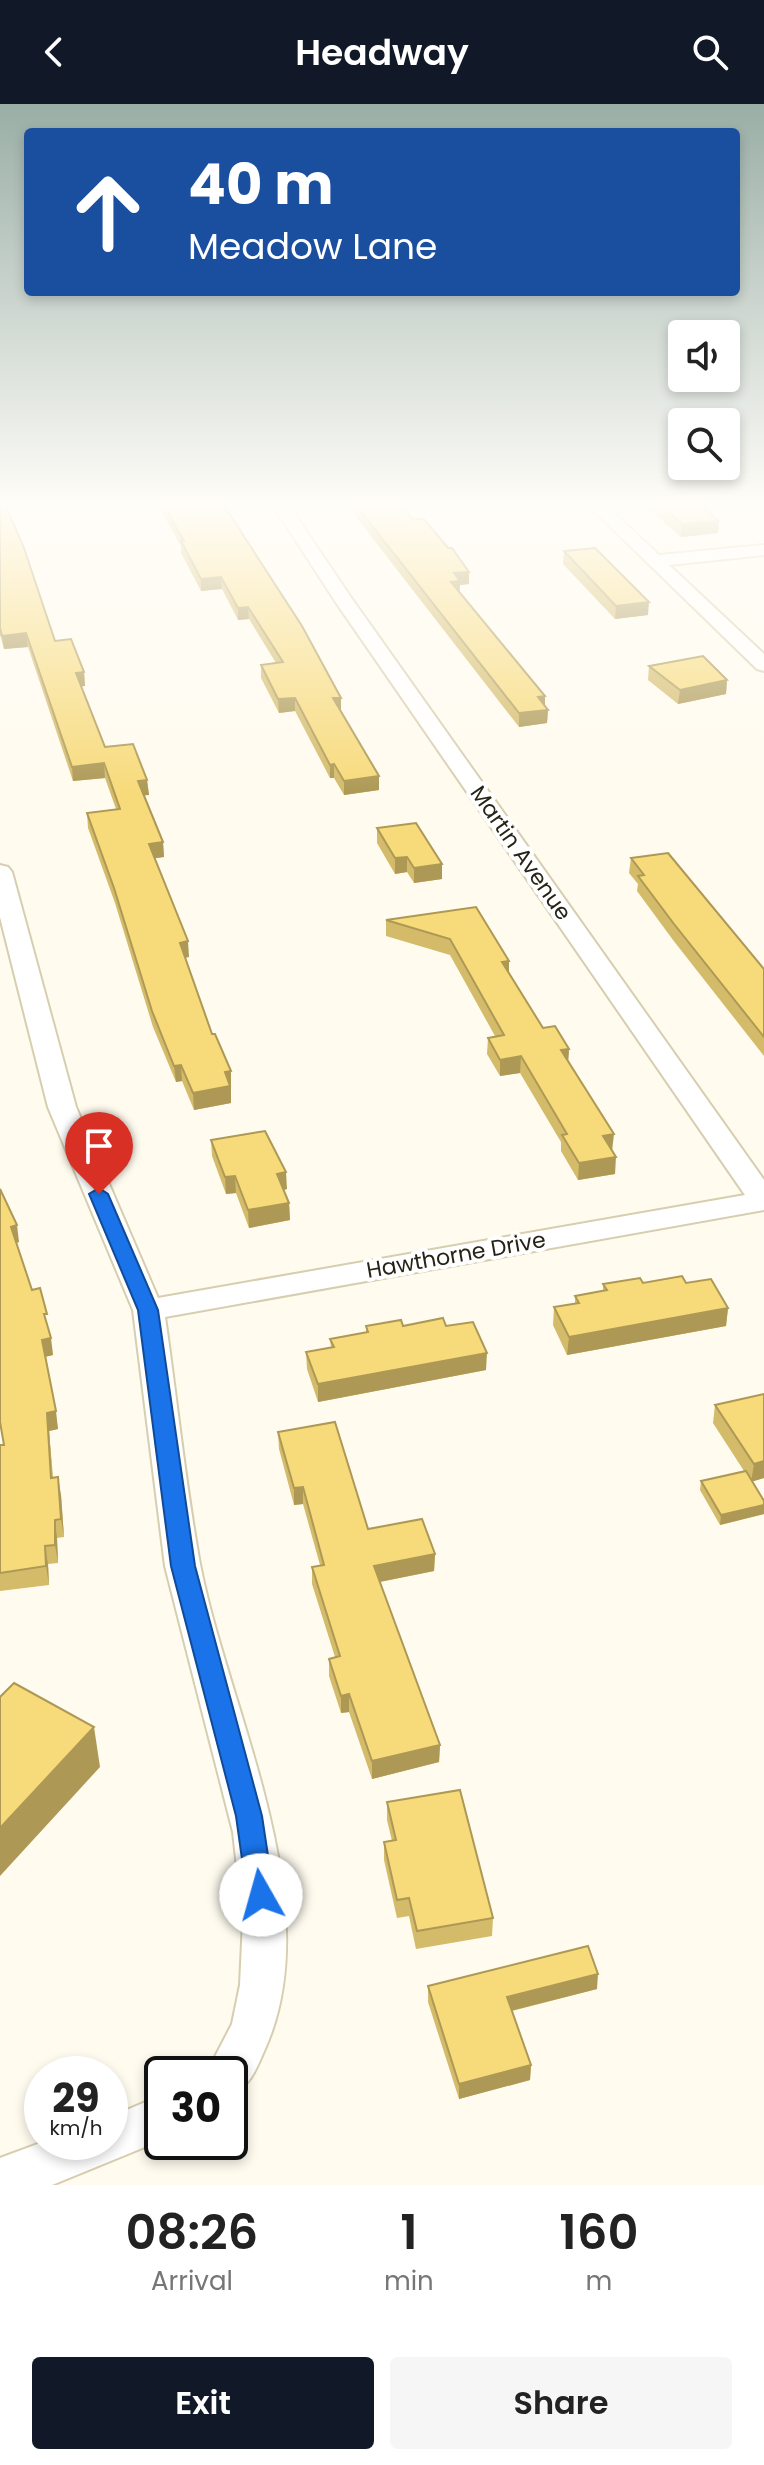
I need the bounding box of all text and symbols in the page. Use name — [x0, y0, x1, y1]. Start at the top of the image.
text: Headway — [295, 27, 469, 78]
icon: back — [32, 30, 76, 74]
icon: search — [688, 30, 732, 74]
text: 40 m — [188, 145, 334, 224]
icon: ahead — [56, 160, 160, 264]
text: Meadow Lane — [188, 221, 437, 272]
map controls — [668, 320, 740, 480]
button: sound — [668, 320, 740, 392]
button: search — [668, 408, 740, 480]
street label: Martin Avenue — [463, 779, 579, 927]
pin — [65, 1112, 133, 1194]
icon: arrive — [77, 1124, 121, 1168]
street label: Hawthorne Drive — [364, 1224, 548, 1286]
position arrow — [219, 1853, 303, 1937]
speed limit sign: 30 — [144, 2056, 248, 2160]
text: 29 — [52, 2070, 100, 2126]
text: km/h — [49, 2114, 103, 2142]
text: 08:26 — [126, 2199, 258, 2266]
text: 1 — [400, 2199, 418, 2266]
text: 160 — [559, 2199, 638, 2266]
text: Arrival — [151, 2263, 233, 2299]
text: min — [384, 2263, 434, 2299]
text: m — [585, 2263, 612, 2299]
button: Exit — [32, 2357, 374, 2449]
button: Share — [390, 2357, 732, 2449]

